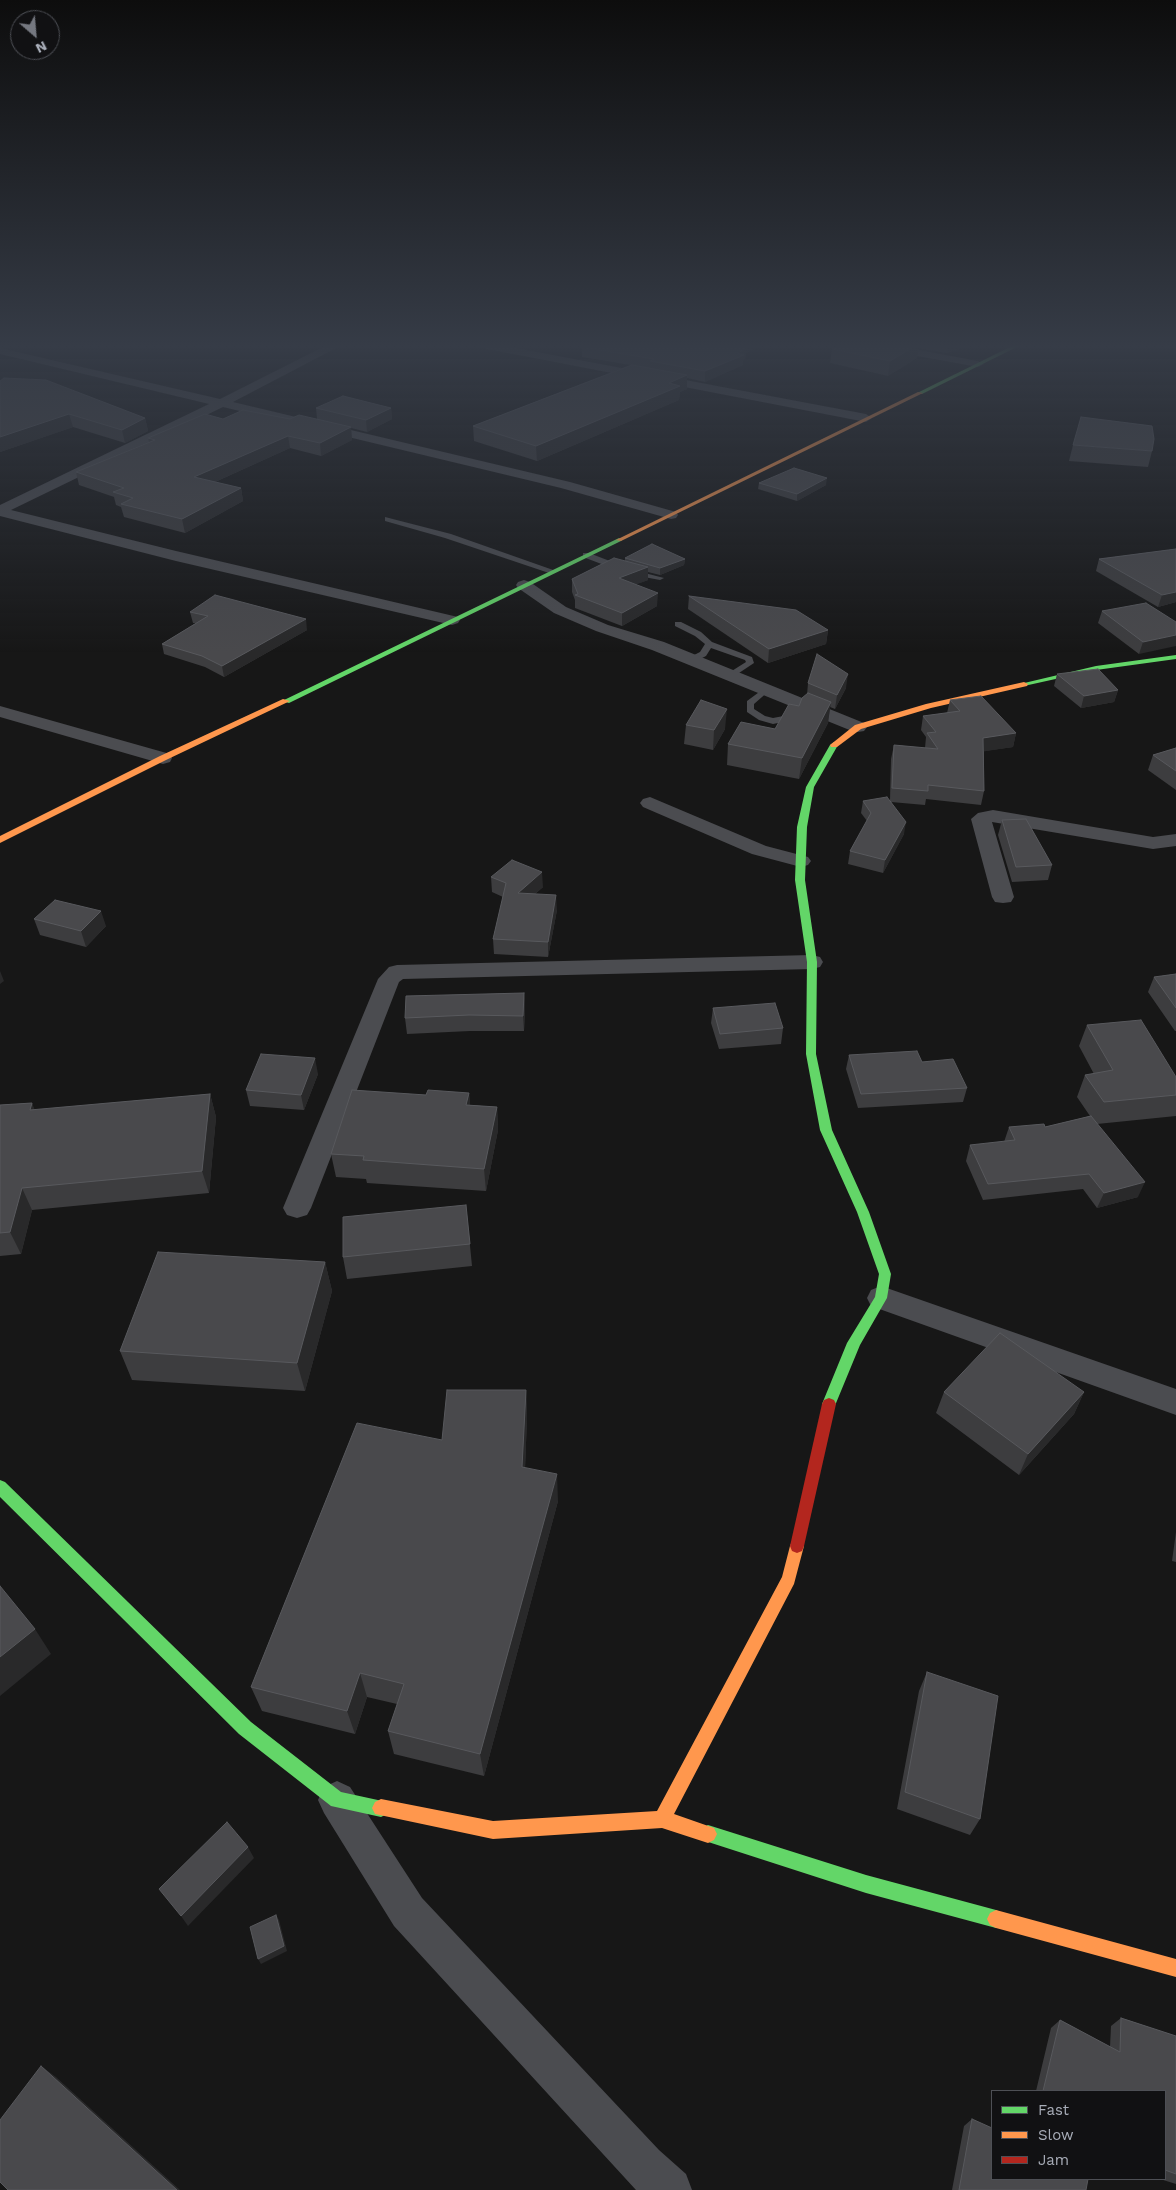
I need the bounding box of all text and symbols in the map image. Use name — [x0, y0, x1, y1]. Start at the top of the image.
north arrow — [10, 10, 60, 60]
text: N — [33, 38, 50, 57]
legend — [991, 2090, 1166, 2180]
text: Fast — [1038, 2101, 1069, 2119]
text: Slow — [1038, 2126, 1074, 2144]
text: Jam — [1038, 2151, 1069, 2169]

